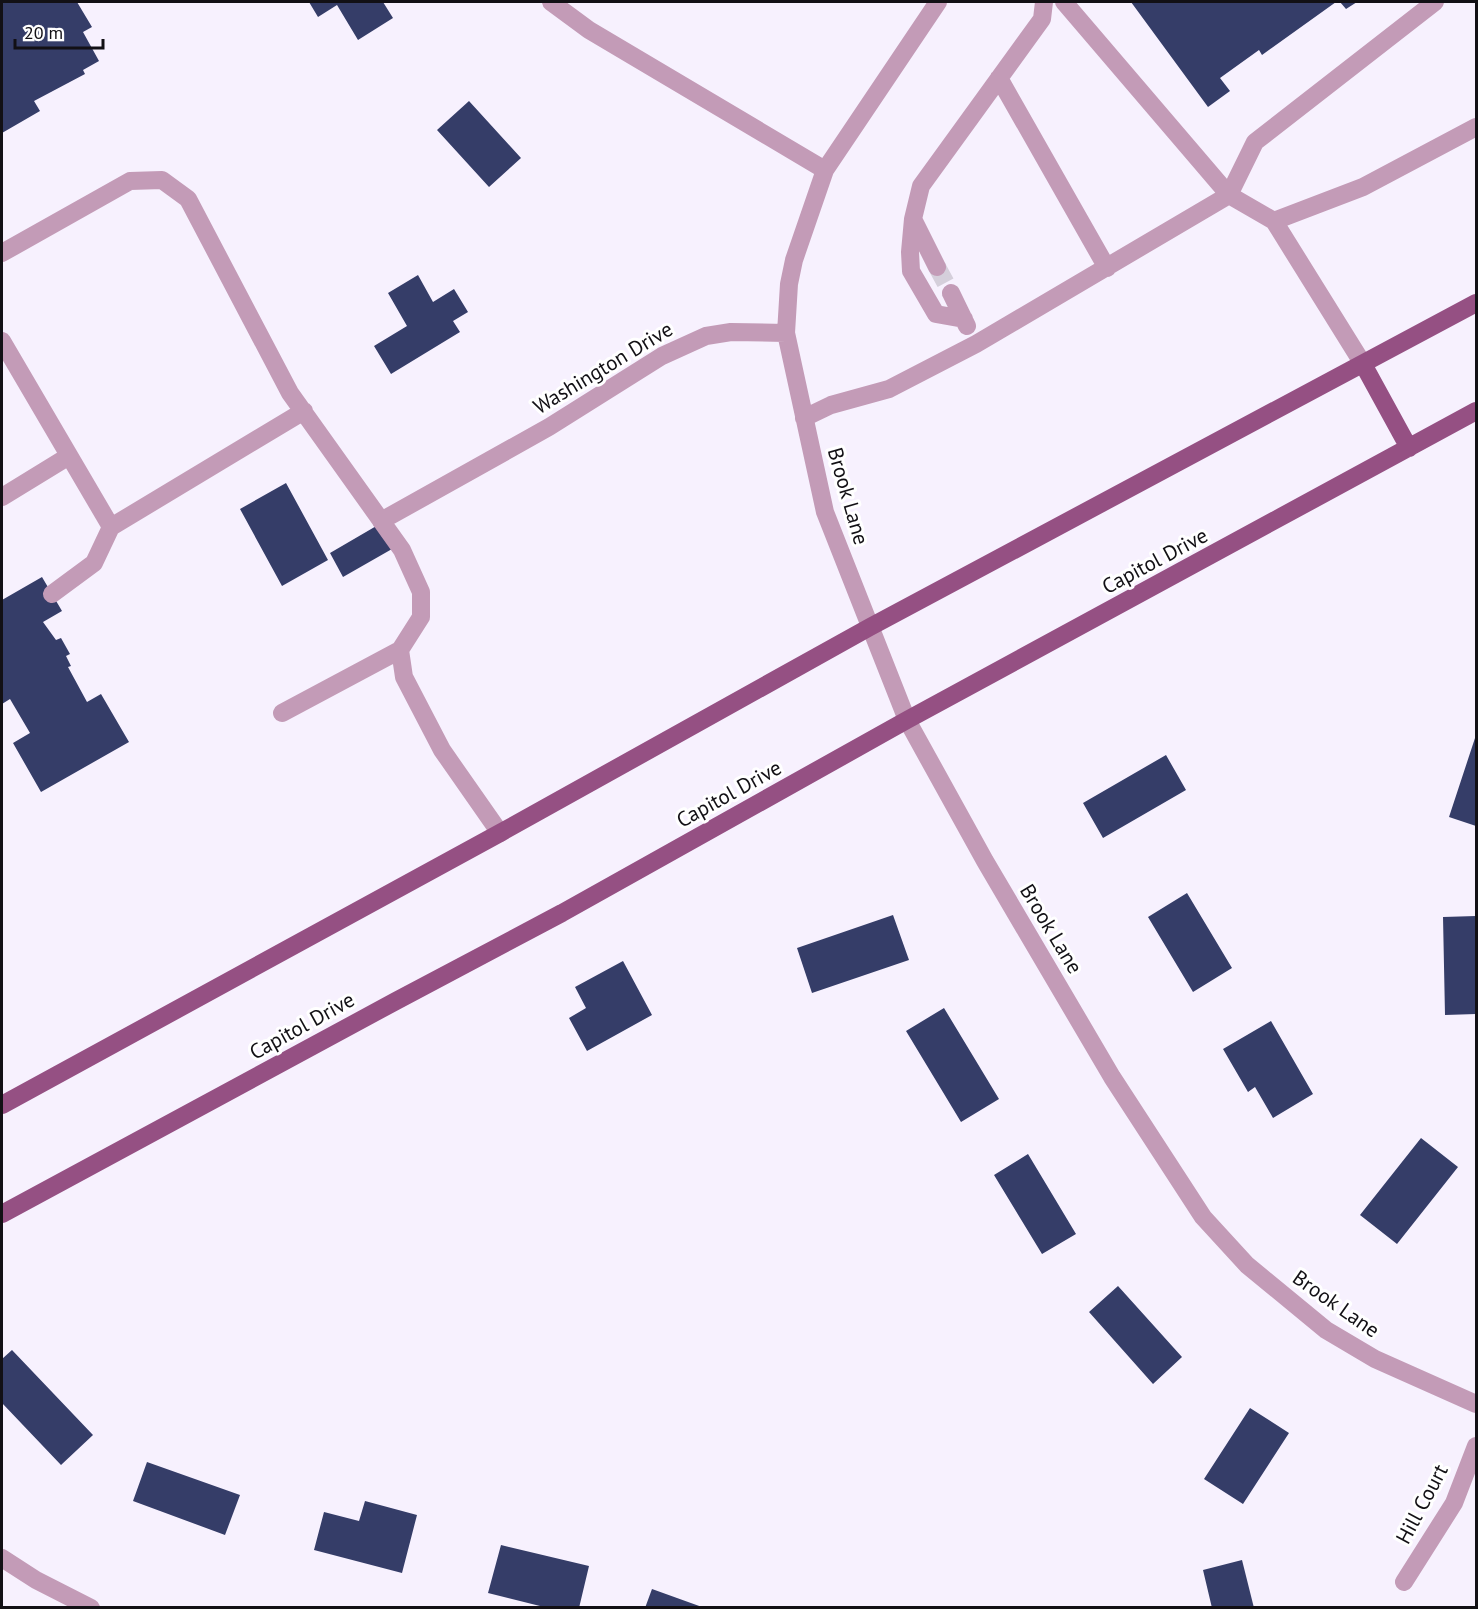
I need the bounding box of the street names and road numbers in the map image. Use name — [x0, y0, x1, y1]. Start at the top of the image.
street label: Washington Drive — [528, 315, 677, 420]
street label: Brook Lane — [822, 444, 875, 548]
street label: Capitol Drive — [1097, 521, 1212, 600]
street label: Capitol Drive — [671, 754, 786, 833]
street label: Brook Lane — [1014, 879, 1089, 979]
street label: Capitol Drive — [244, 986, 359, 1065]
street label: Brook Lane — [1288, 1264, 1385, 1343]
street label: Hill Court — [1389, 1459, 1454, 1548]

